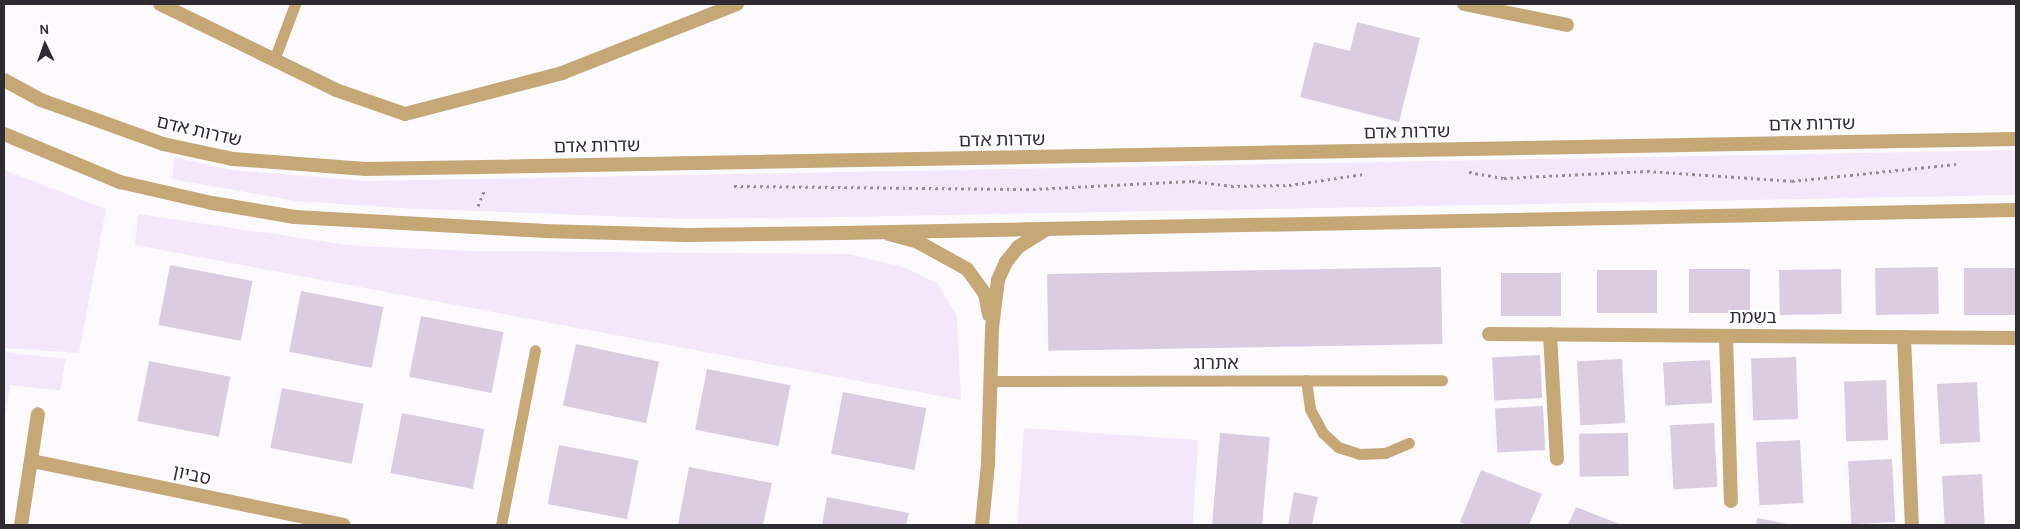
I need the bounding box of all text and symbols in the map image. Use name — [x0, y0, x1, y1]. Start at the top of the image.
north arrow — [20, 20, 70, 70]
text: N — [39, 21, 50, 38]
street label: שדרות אדם — [154, 111, 244, 151]
street label: שדרות אדם — [1768, 112, 1856, 136]
street label: שדרות אדם — [1363, 120, 1451, 144]
street label: שדרות אדם — [958, 128, 1046, 152]
street label: שדרות אדם — [553, 134, 641, 158]
street label: בשמת — [1729, 306, 1777, 328]
street label: אתרוג — [1193, 352, 1239, 374]
street label: סביון — [171, 460, 213, 490]

